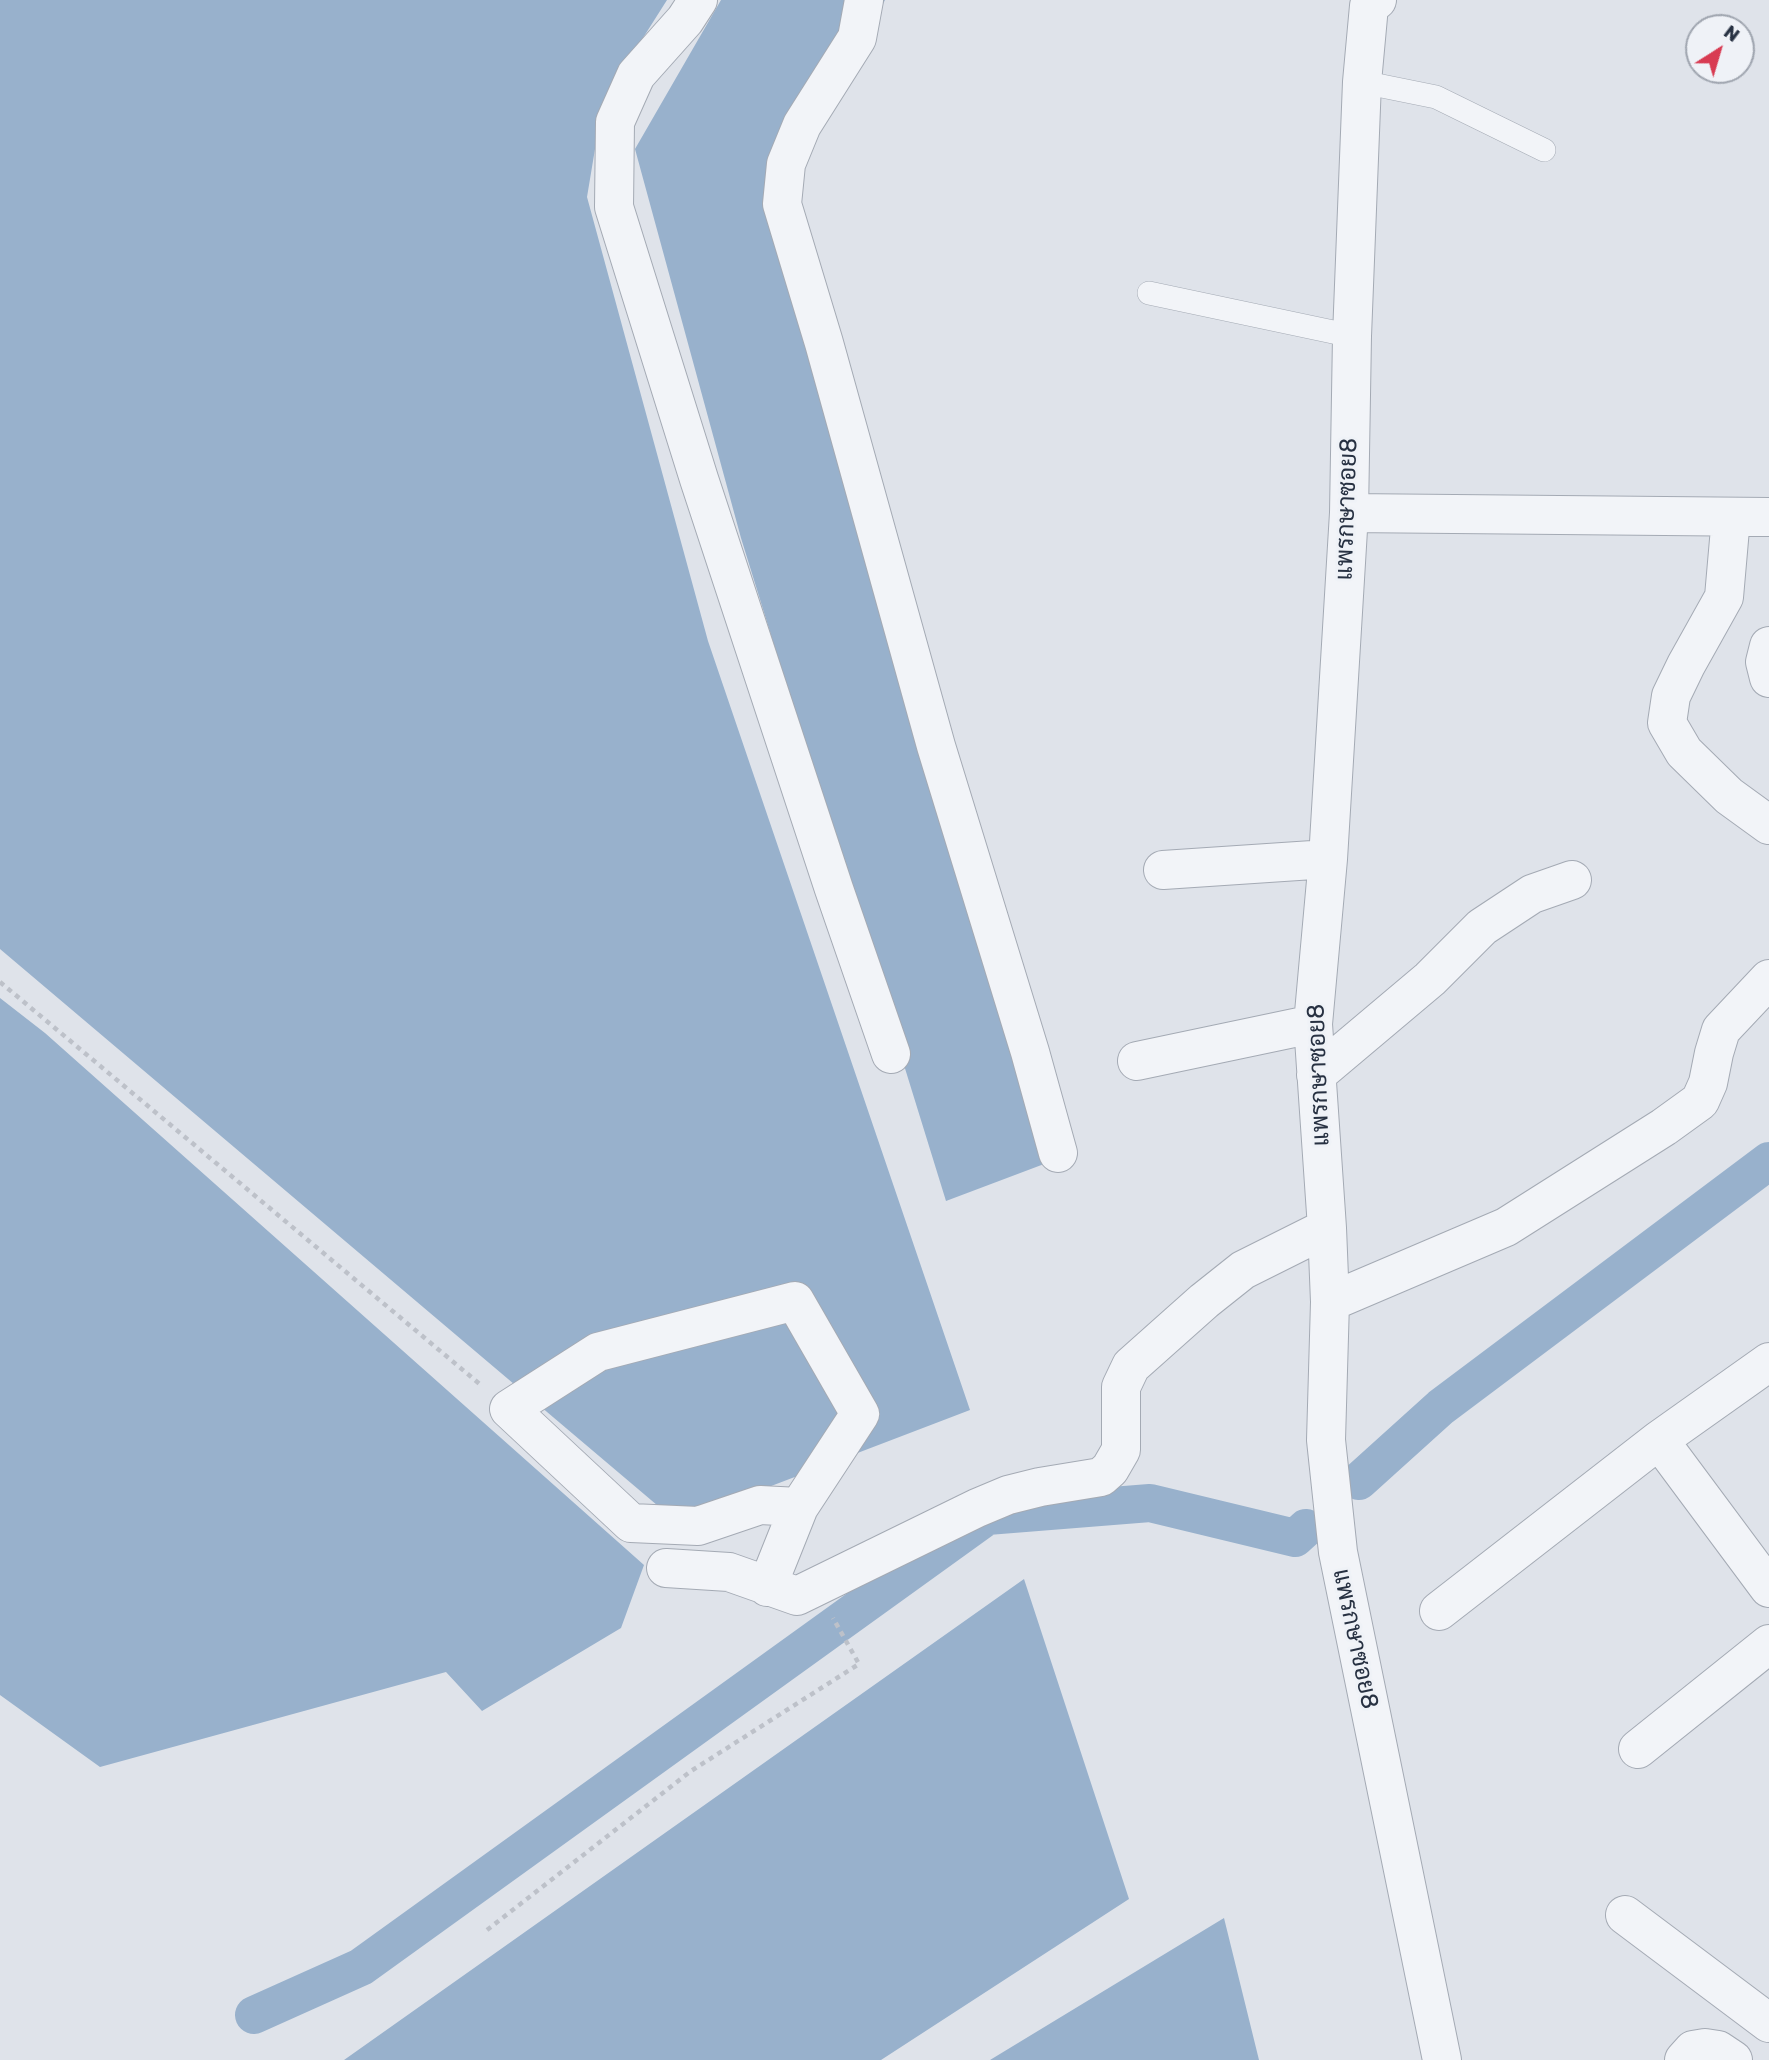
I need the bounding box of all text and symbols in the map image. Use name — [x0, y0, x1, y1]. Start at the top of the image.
north arrow — [1685, 14, 1755, 84]
text: N — [1719, 20, 1744, 47]
street label: แพรกษาซอย8 — [1330, 437, 1364, 581]
street label: แพรกษาซอย8 — [1302, 1003, 1336, 1147]
street label: แพรกษาซอย8 — [1326, 1566, 1384, 1712]

